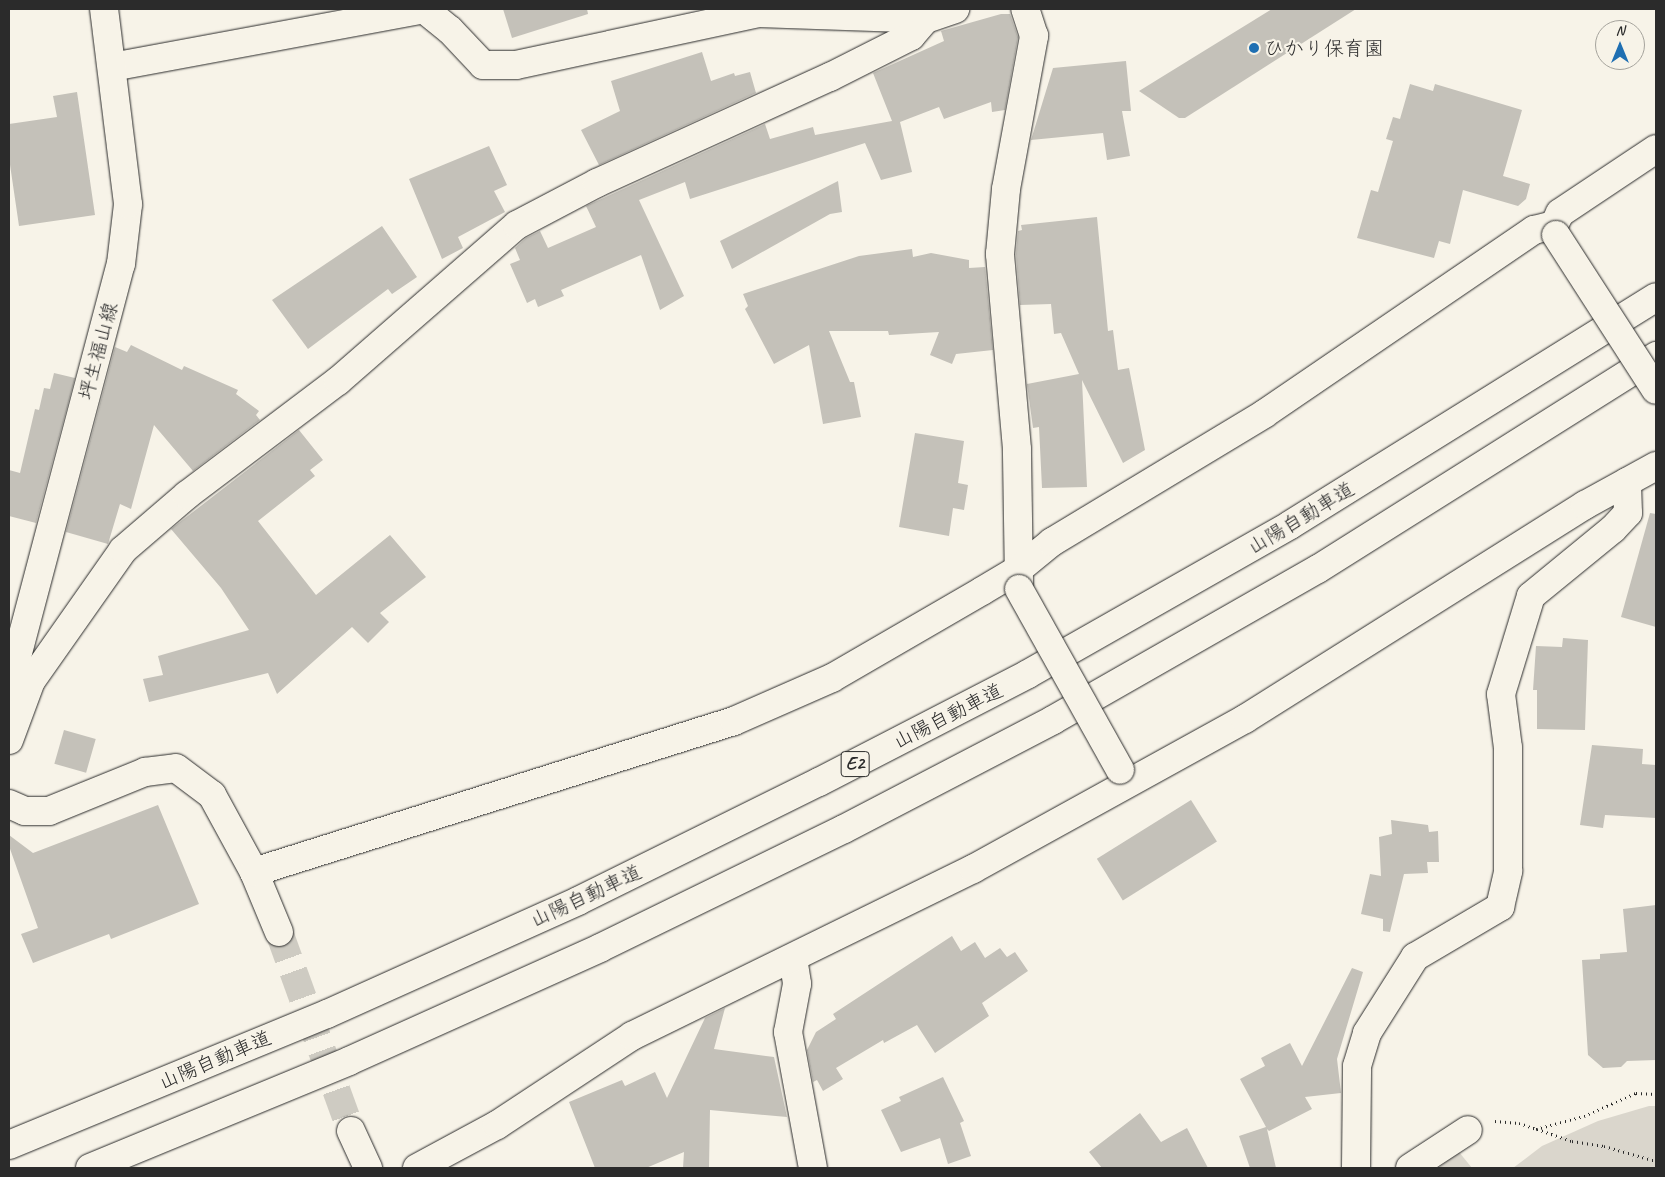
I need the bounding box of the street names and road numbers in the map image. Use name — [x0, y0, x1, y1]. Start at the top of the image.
street label: 坪生福山線 — [73, 300, 123, 402]
street label: 山陽自動車道 — [1243, 477, 1359, 559]
street label: 山陽自動車道 — [889, 678, 1007, 754]
road number: E2 — [840, 748, 870, 781]
street label: 山陽自動車道 — [527, 860, 645, 932]
street label: 山陽自動車道 — [155, 1026, 275, 1094]

